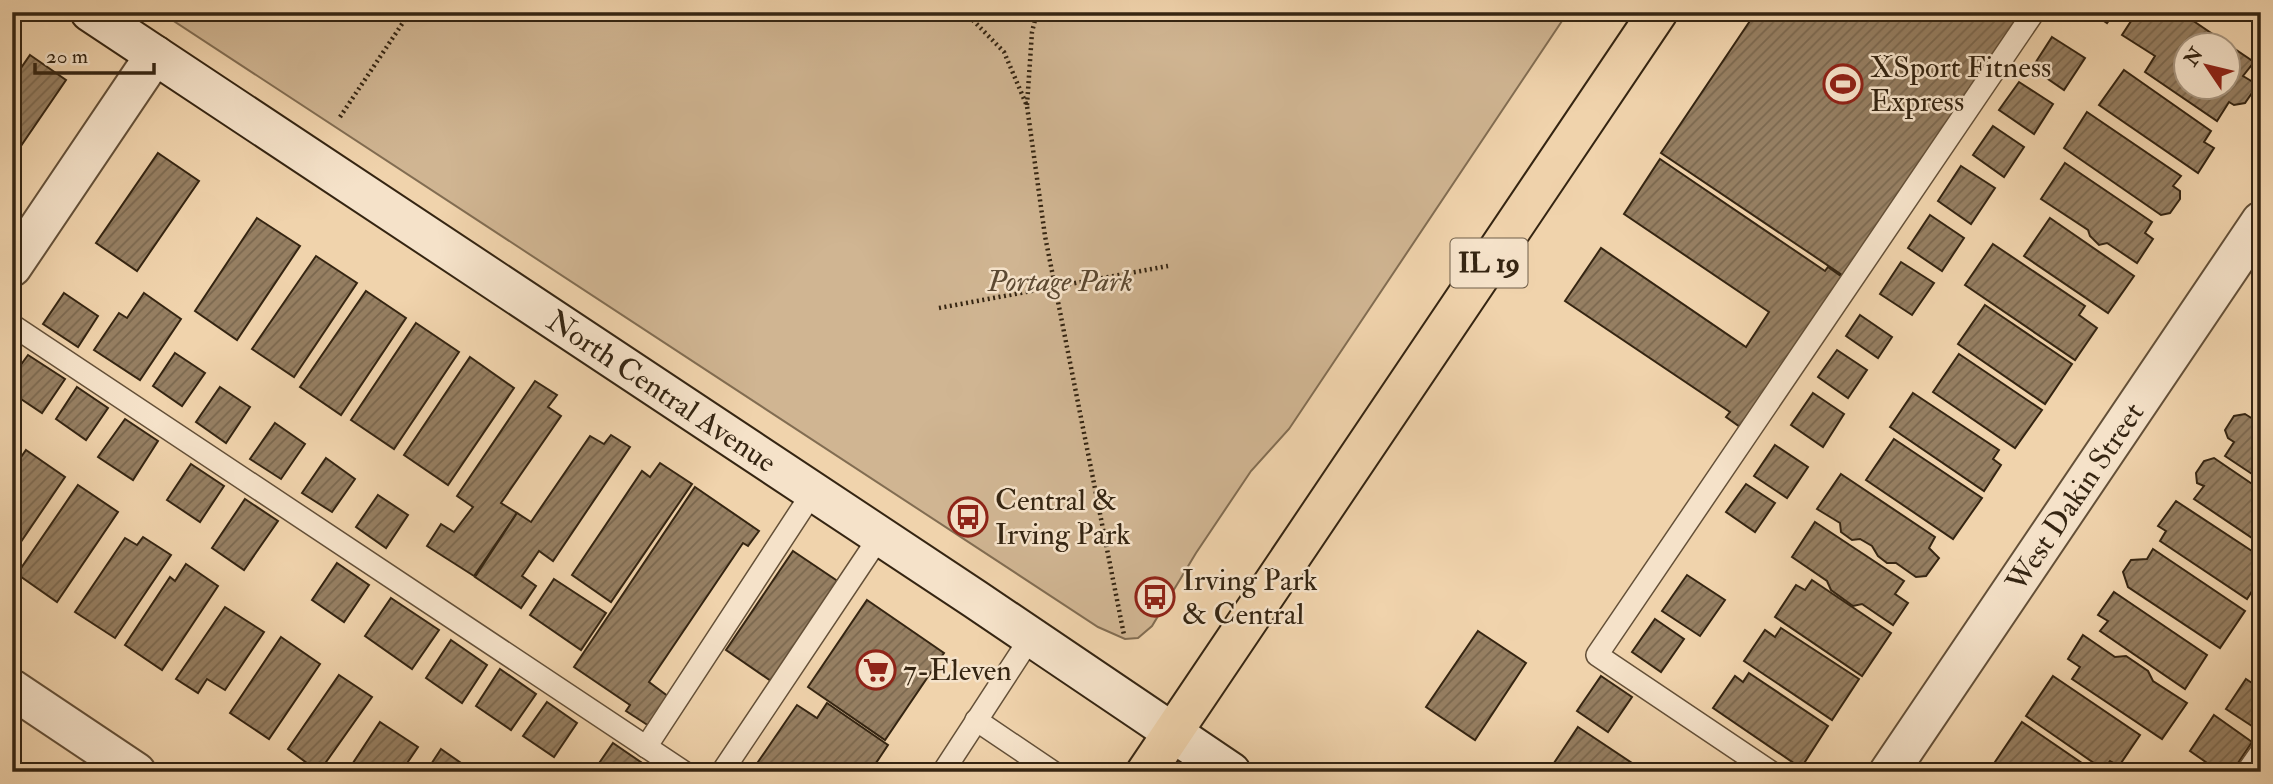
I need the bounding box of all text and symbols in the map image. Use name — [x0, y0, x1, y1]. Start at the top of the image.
scale bar — [35, 32, 154, 76]
north arrow — [2172, 32, 2242, 102]
text: N — [2179, 42, 2209, 71]
text: 20 m — [46, 43, 88, 70]
place label: XSport Fitness Express — [1870, 49, 2051, 120]
sports icon: XSport Fitness Express — [1822, 63, 1864, 105]
road number: IL 19 — [1450, 238, 1528, 288]
park label: Portage Park — [986, 263, 1133, 300]
street label: North Central Avenue — [540, 302, 783, 481]
street label: West Dakin Street — [1997, 395, 2152, 599]
place label: Central & Irving Park — [995, 482, 1131, 553]
bus stop icon: Central & Irving Park — [947, 496, 989, 538]
place label: Irving Park & Central — [1182, 562, 1318, 633]
bus stop icon: Irving Park & Central — [1134, 576, 1176, 618]
supermarket icon: 7-Eleven — [855, 649, 897, 691]
place label: 7-Eleven — [903, 652, 1012, 689]

